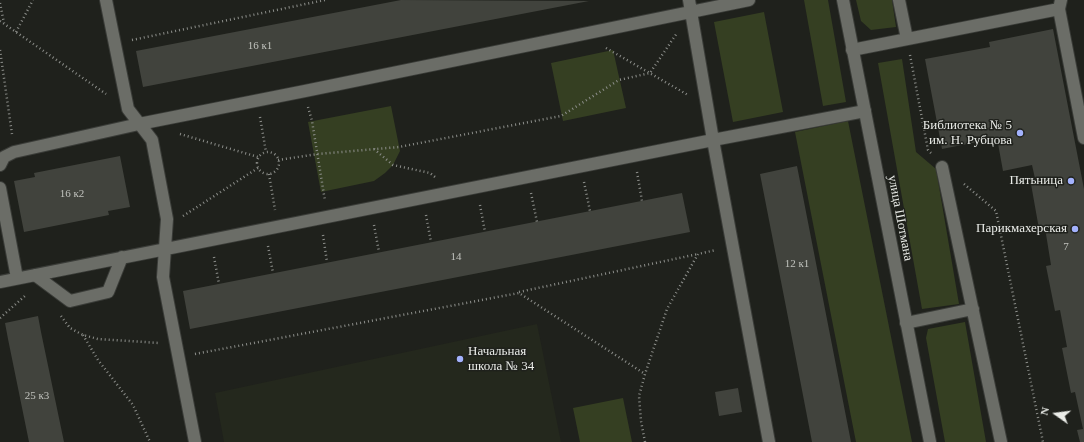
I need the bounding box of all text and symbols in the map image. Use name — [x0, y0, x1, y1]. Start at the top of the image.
house number: 16 к1 — [248, 39, 272, 53]
place label: Библиотека № 5 им. Н. Рубцова — [923, 118, 1012, 149]
marker: Библиотека № 5 им. Н. Рубцова — [1015, 128, 1025, 138]
place label: Пятьница — [1009, 173, 1063, 189]
street label: улица Шотмана — [884, 174, 916, 262]
marker: Пятьница — [1066, 176, 1076, 186]
house number: 16 к2 — [60, 187, 84, 201]
place label: Парикмахерская — [976, 221, 1067, 237]
marker: Парикмахерская — [1070, 224, 1080, 234]
house number: 7 — [1063, 240, 1069, 254]
house number: 14 — [450, 250, 462, 264]
house number: 12 к1 — [785, 257, 809, 271]
place label: Начальная школа № 34 — [468, 344, 534, 375]
marker: Начальная школа № 34 — [455, 354, 465, 364]
house number: 25 к3 — [25, 389, 49, 403]
north arrow — [1036, 394, 1076, 434]
text: N — [1038, 406, 1051, 416]

